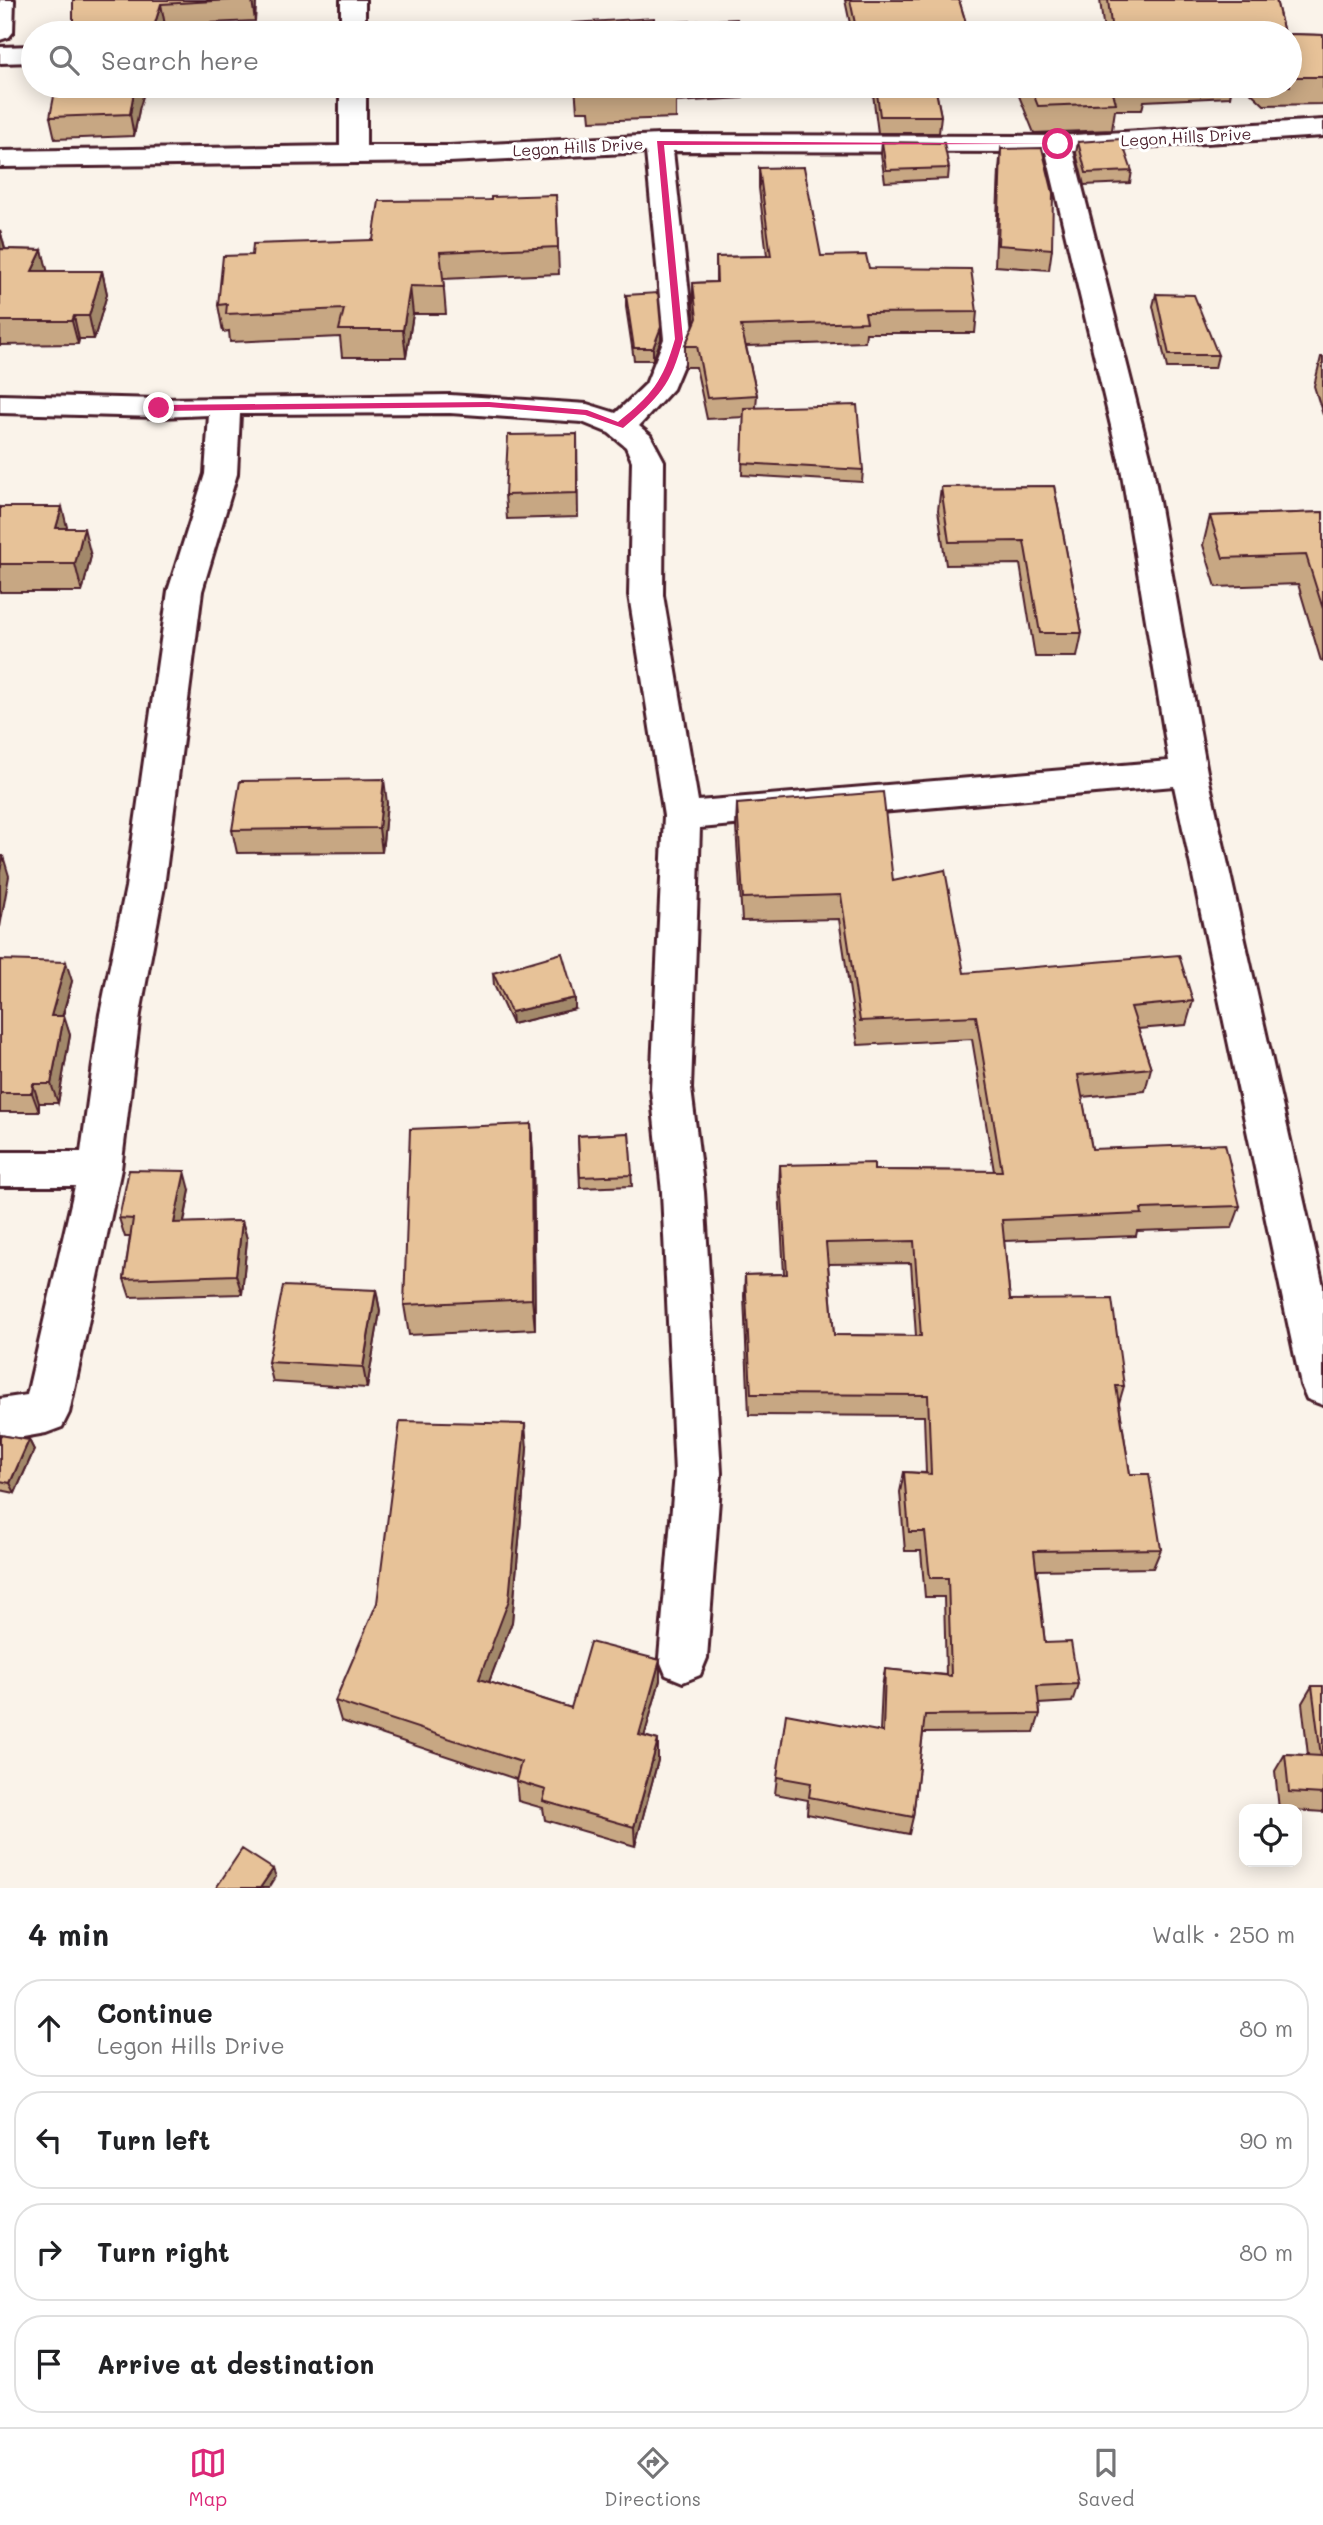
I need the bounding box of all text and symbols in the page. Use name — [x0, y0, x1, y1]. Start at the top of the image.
search box — [21, 21, 1302, 98]
icon: search — [45, 41, 83, 79]
text: Search here — [101, 43, 259, 77]
street label: Legon Hills Drive — [1120, 123, 1252, 150]
route start — [1042, 128, 1073, 159]
street label: Legon Hills Drive — [512, 133, 644, 160]
route end — [143, 392, 174, 423]
map controls — [1239, 1804, 1302, 1867]
button: locate — [1239, 1804, 1302, 1867]
text: 4 min — [28, 1914, 109, 1954]
text: Walk · 250 m — [1152, 1919, 1295, 1949]
text: Continue — [97, 1996, 213, 2030]
icon: ahead — [30, 2009, 68, 2047]
text: 80 m — [1239, 2013, 1293, 2043]
text: Legon Hills Drive — [97, 2030, 285, 2060]
icon: left — [30, 2121, 68, 2159]
text: Turn left — [97, 2123, 210, 2157]
text: 90 m — [1240, 2125, 1293, 2155]
icon: right — [30, 2233, 68, 2271]
text: Turn right — [97, 2235, 230, 2269]
text: 80 m — [1239, 2237, 1293, 2267]
icon: arrive — [30, 2345, 68, 2383]
text: Arrive at destination — [97, 2347, 374, 2381]
tab: Map — [189, 2444, 227, 2511]
tab: Directions — [604, 2444, 701, 2511]
tab: Saved — [1078, 2444, 1134, 2511]

